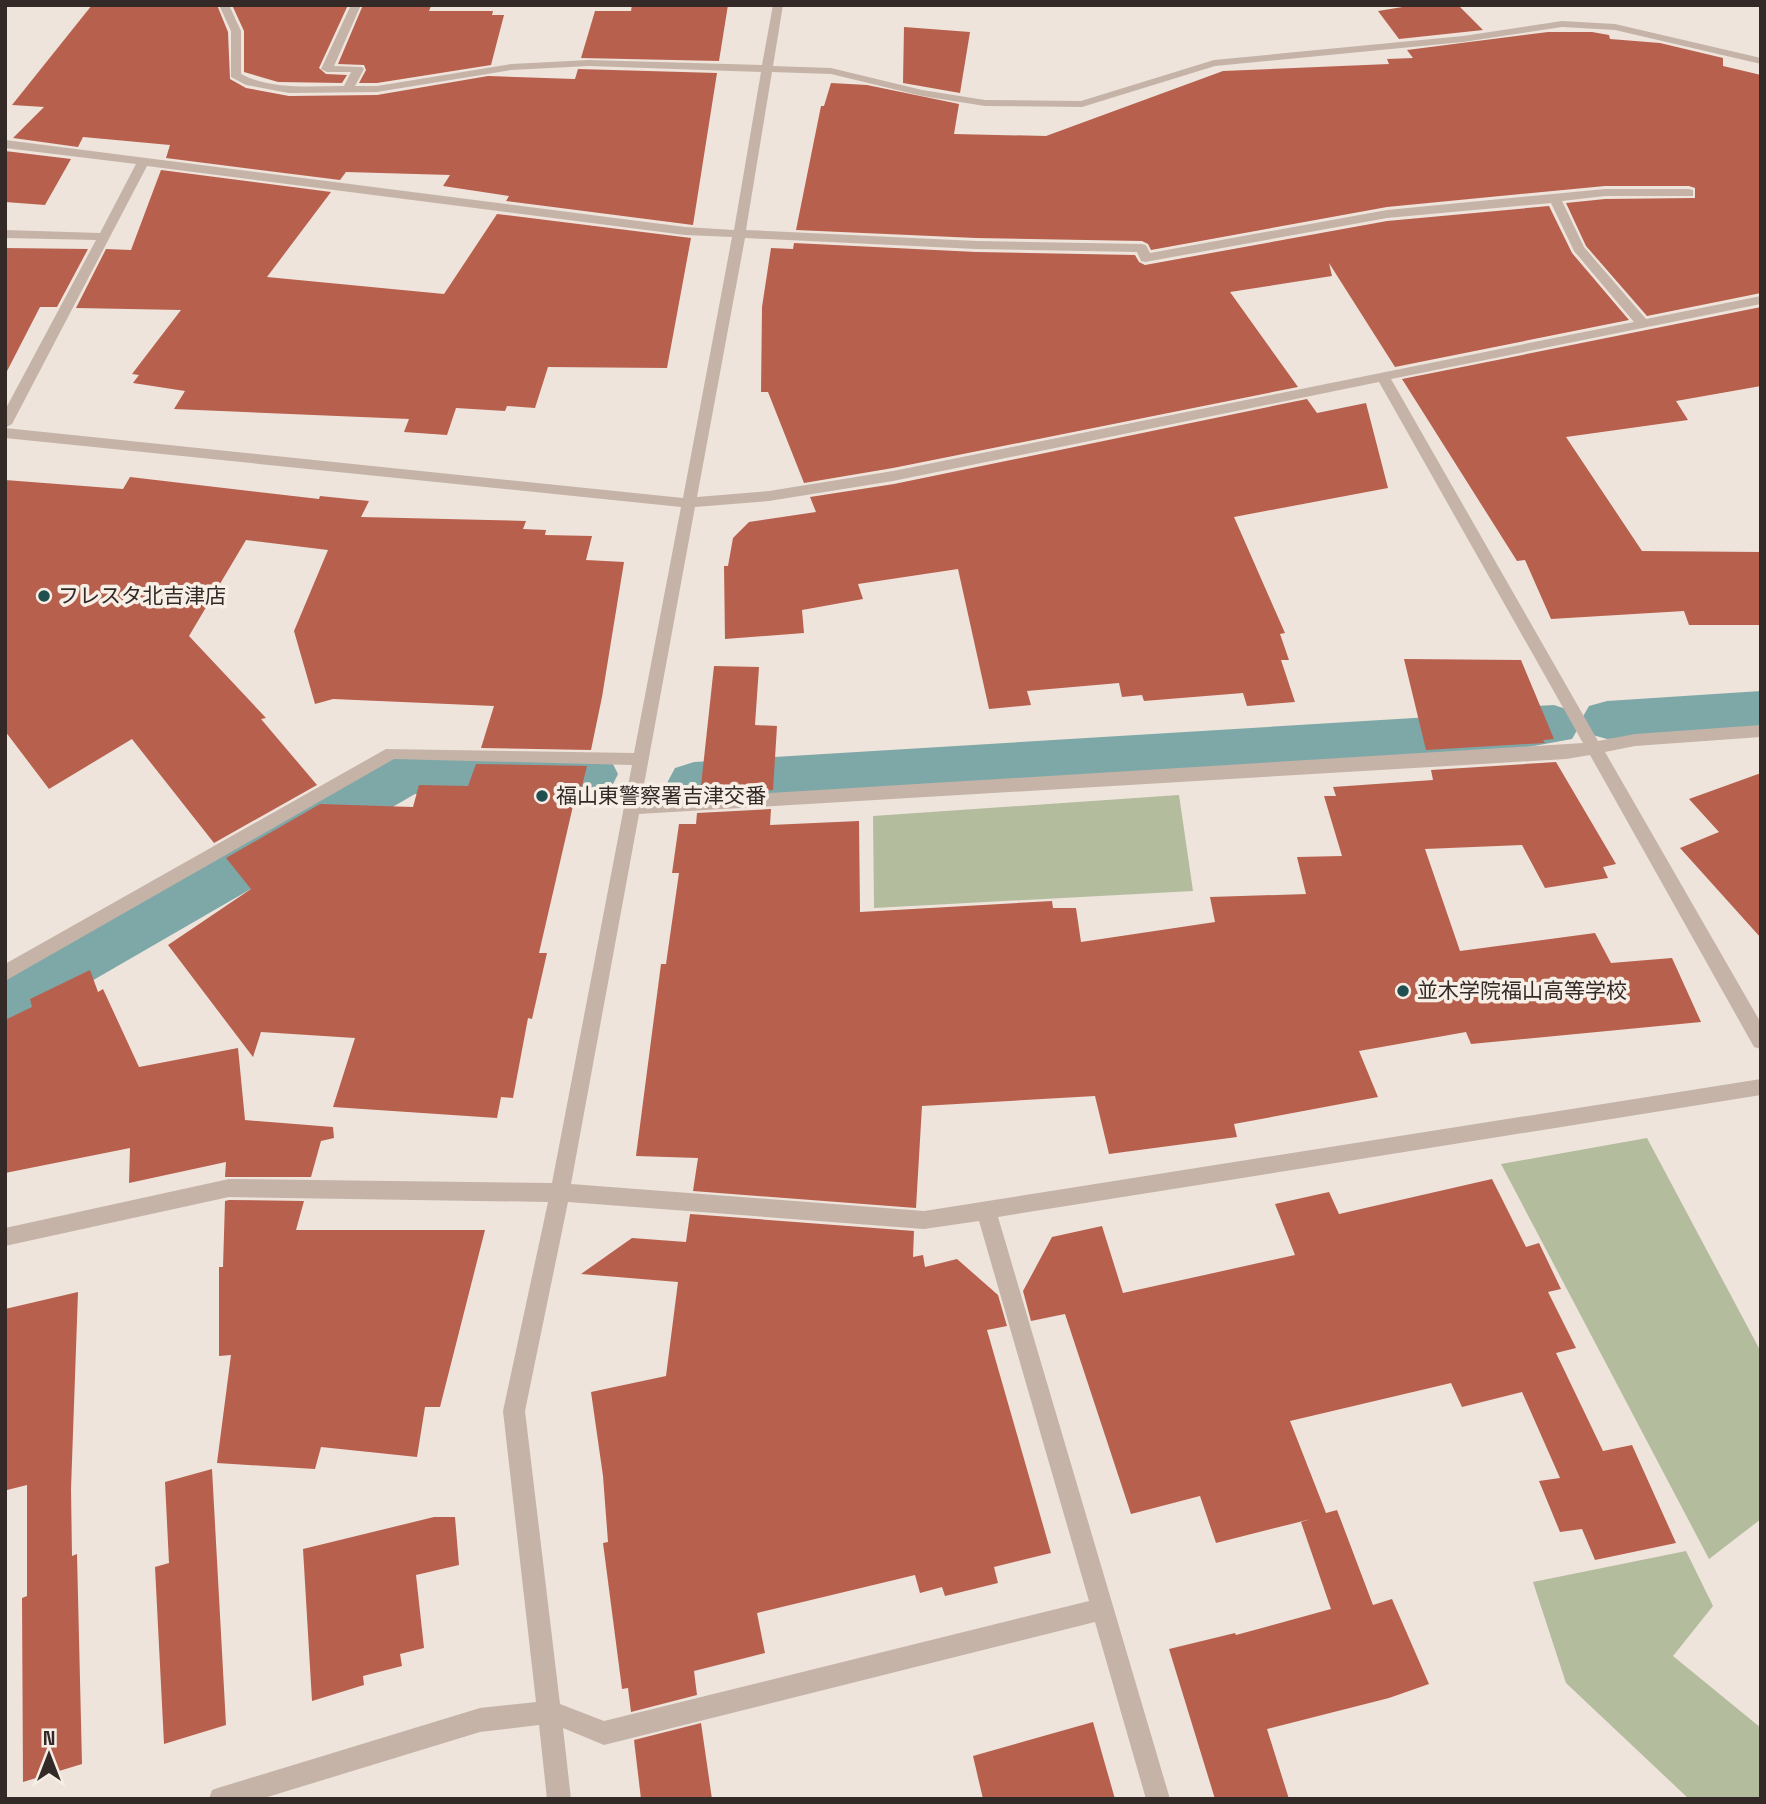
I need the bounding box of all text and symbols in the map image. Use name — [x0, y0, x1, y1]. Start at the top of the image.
place label: フレスタ北吉津店 — [58, 582, 226, 609]
marker: フレスタ北吉津店 — [36, 588, 52, 604]
place label: 福山東警察署吉津交番 — [556, 782, 766, 809]
marker: 福山東警察署吉津交番 — [534, 788, 550, 804]
place label: 並木学院福山高等学校 — [1417, 977, 1627, 1004]
marker: 並木学院福山高等学校 — [1395, 983, 1411, 999]
north arrow — [14, 1720, 84, 1790]
text: N — [43, 1726, 55, 1751]

